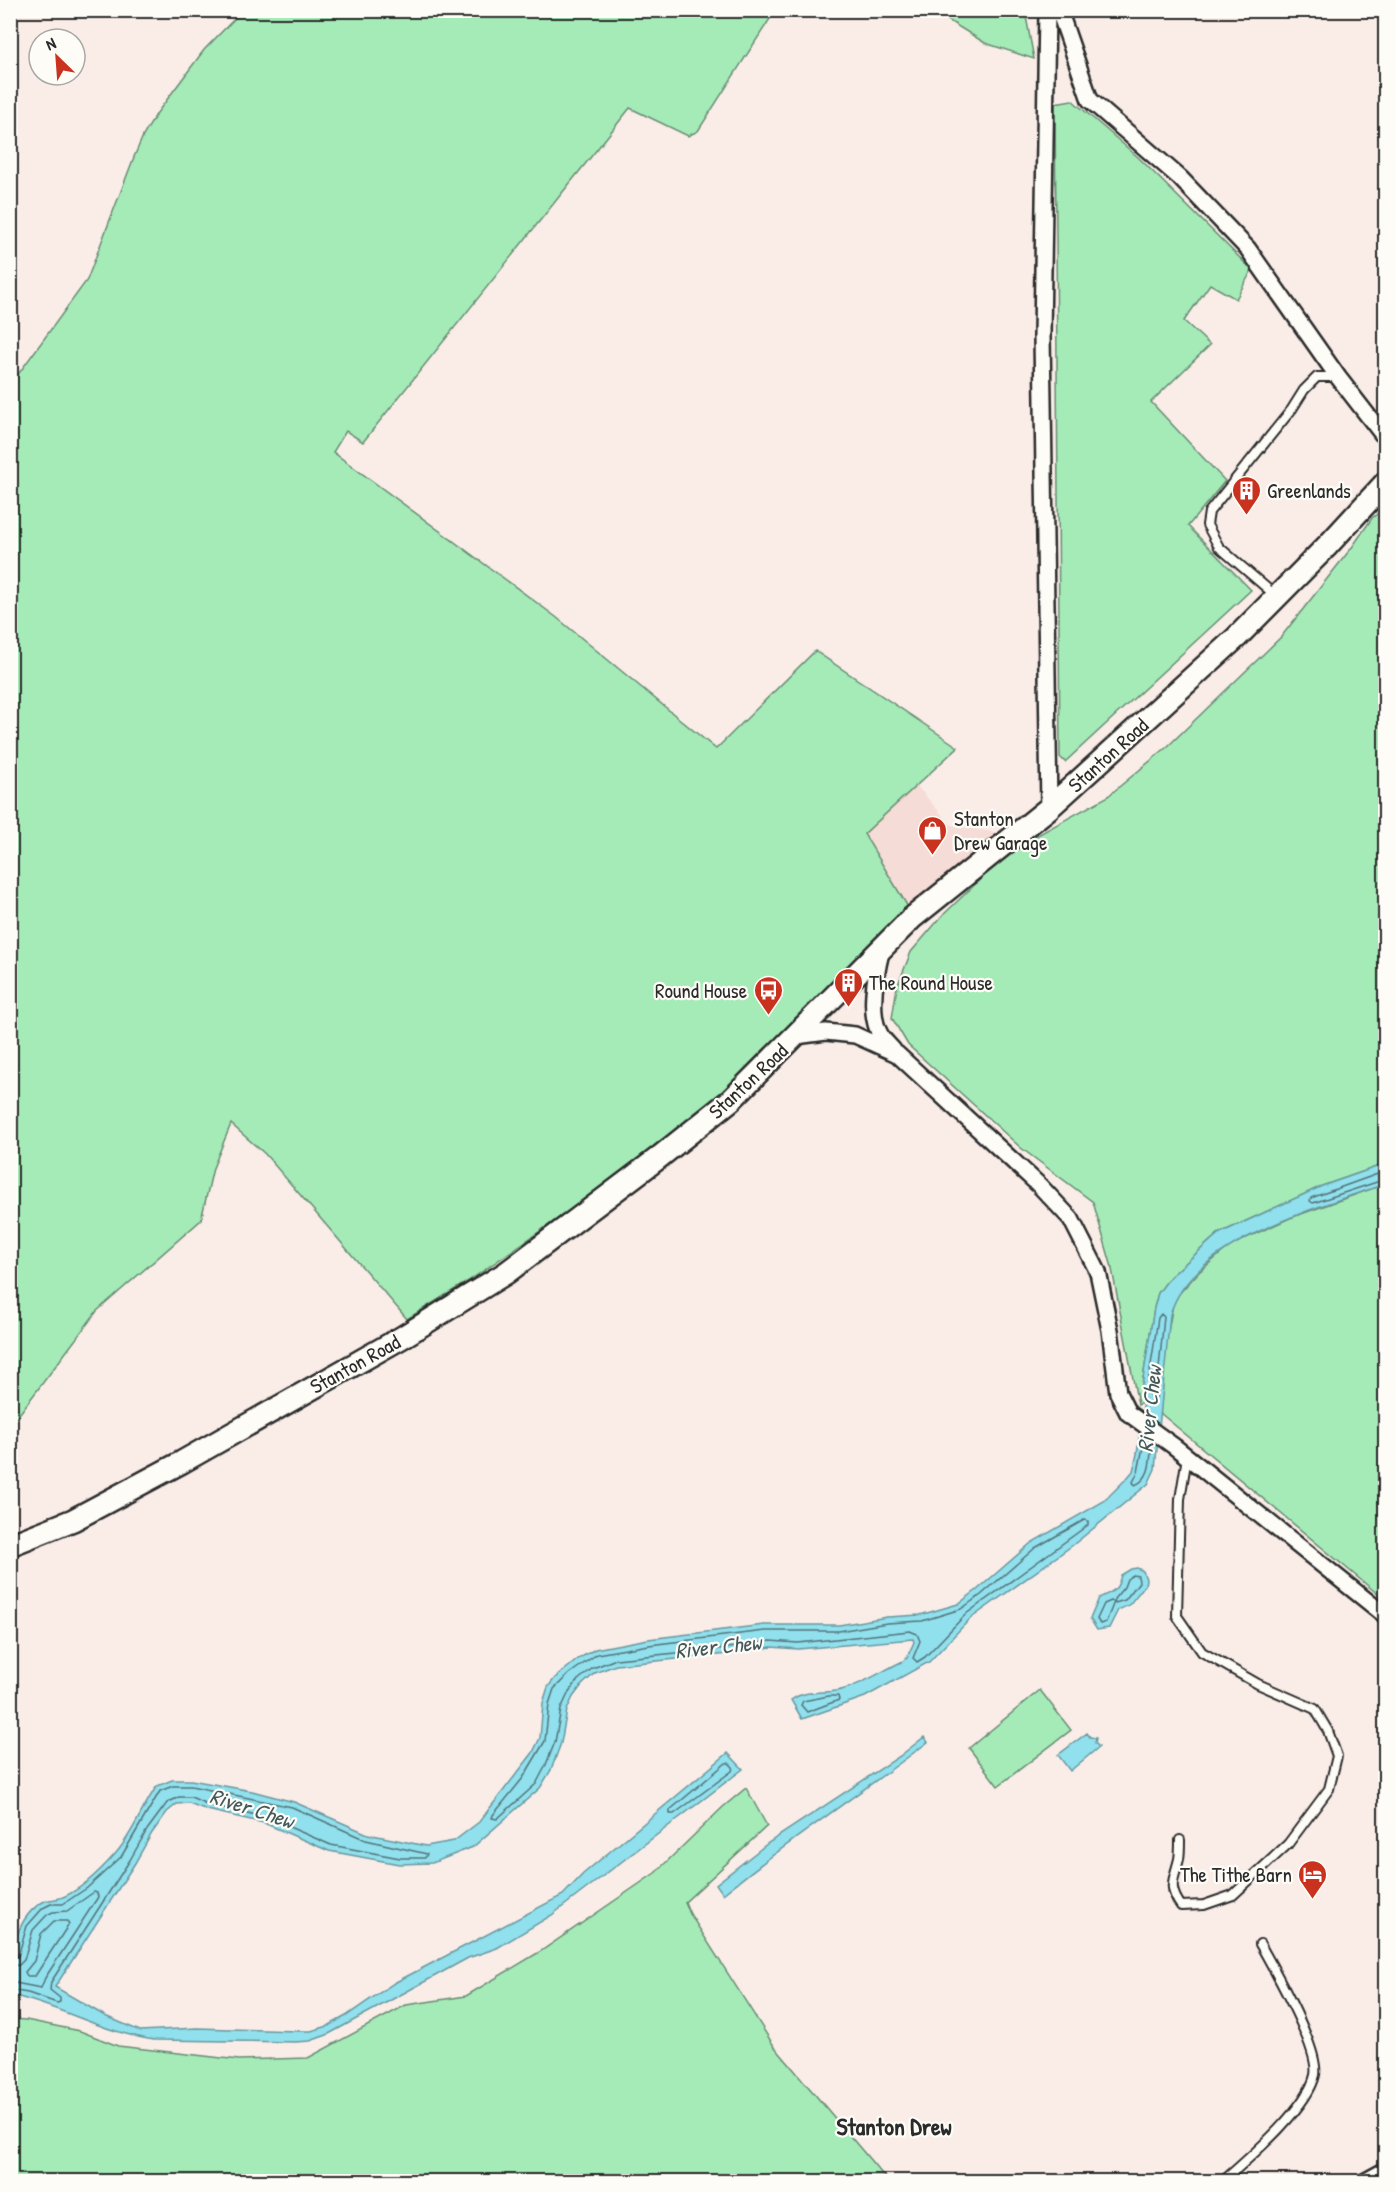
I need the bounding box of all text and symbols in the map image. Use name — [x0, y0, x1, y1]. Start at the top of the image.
north arrow — [27, 27, 87, 87]
text: N — [42, 31, 60, 55]
building icon: Greenlands — [1230, 474, 1262, 516]
place label: Greenlands — [1267, 476, 1351, 505]
street label: Stanton Road — [1062, 711, 1154, 799]
place label: Stanton Drew Garage — [954, 804, 1047, 857]
shop icon: Stanton Drew Garage — [917, 814, 949, 856]
building icon: The Round House — [832, 966, 864, 1008]
place label: The Round House — [869, 968, 993, 997]
bus stop icon: Round House — [752, 974, 784, 1016]
place label: Round House — [655, 976, 747, 1005]
street label: Stanton Road — [702, 1037, 794, 1125]
street label: Stanton Road — [305, 1327, 405, 1401]
water label: River Chew — [1130, 1362, 1169, 1453]
water label: River Chew — [674, 1626, 765, 1665]
water label: River Chew — [206, 1780, 300, 1836]
hotel icon: The Tithe Barn — [1297, 1858, 1329, 1900]
place label: The Tithe Barn — [1180, 1860, 1292, 1889]
district label: Stanton Drew — [836, 2110, 952, 2142]

